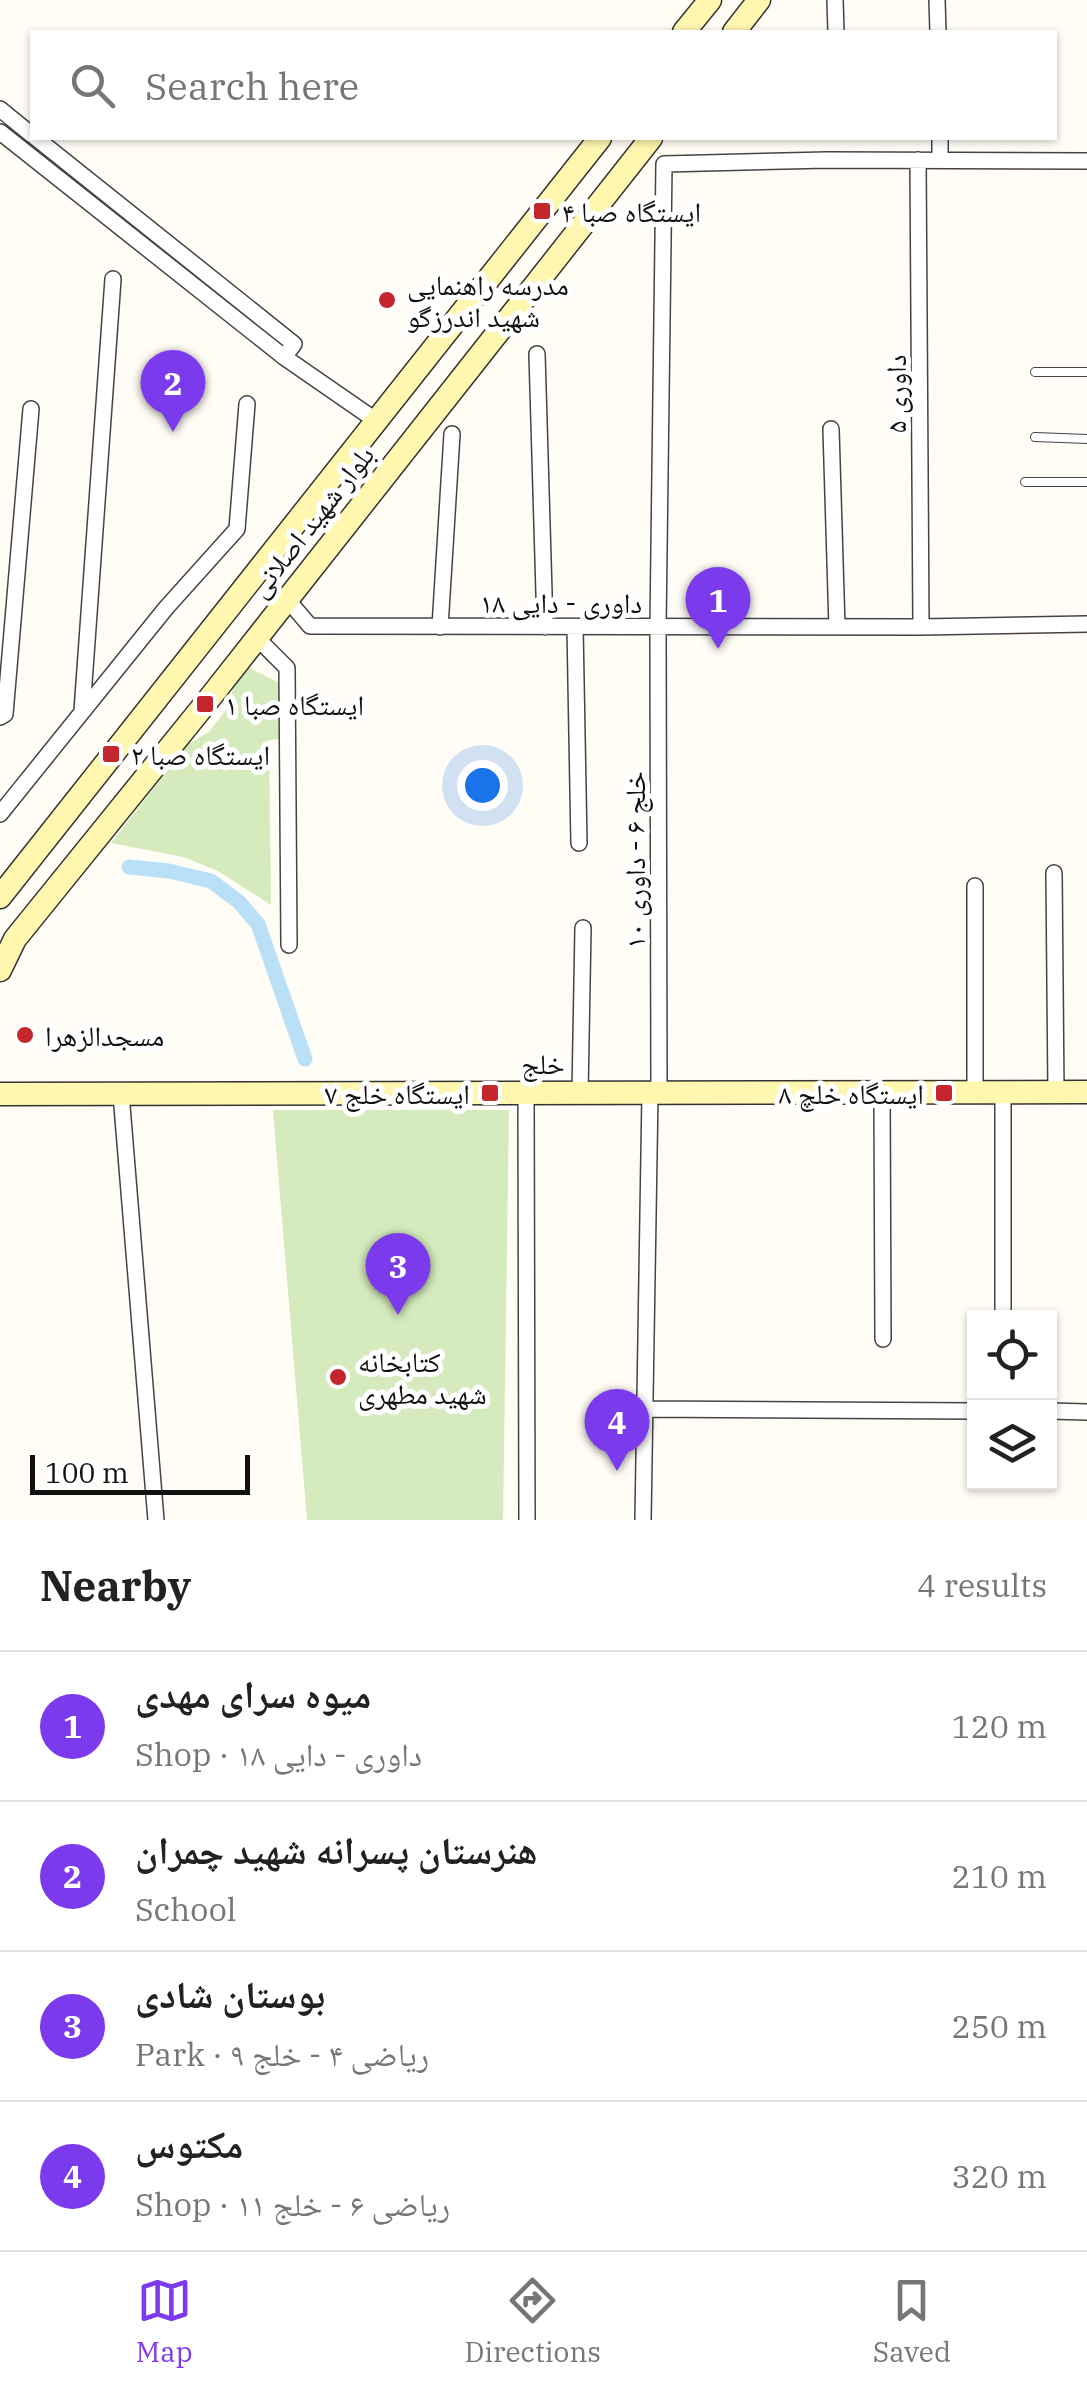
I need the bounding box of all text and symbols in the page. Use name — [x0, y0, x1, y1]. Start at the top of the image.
search box — [30, 30, 1057, 140]
icon: search — [65, 58, 120, 113]
text: Search here — [145, 61, 359, 110]
place label: ایستگاه صبا ۴ — [562, 193, 701, 230]
marker: ایستگاه صبا ۴ — [531, 200, 553, 222]
place label: مدرسه راهنمایی شهید اندرزگو — [407, 266, 569, 335]
marker: مدرسه راهنمایی شهید اندرزگو — [376, 289, 398, 311]
pin: 2 — [140, 350, 206, 432]
street label: داوری ۵ — [877, 355, 914, 433]
street label: بلوار شهید اصلانی — [240, 437, 382, 605]
pin: 1 — [686, 566, 750, 649]
street label: داوری - دایی ۱۸ — [480, 584, 642, 621]
place label: ایستگاه صبا ۱ — [225, 686, 364, 723]
marker: ایستگاه صبا ۱ — [194, 693, 216, 715]
place label: ایستگاه صبا ۲ — [131, 736, 270, 773]
marker: ایستگاه صبا ۲ — [100, 743, 122, 765]
your location — [457, 760, 508, 811]
street label: خلج ۶ - داوری ۱۰ — [616, 771, 653, 949]
place label: مسجدالزهرا — [45, 1017, 164, 1054]
marker: مسجدالزهرا — [14, 1024, 36, 1046]
street label: خلج — [521, 1045, 565, 1082]
place label: ایستگاه خلج ۷ — [325, 1075, 470, 1112]
place label: ایستگاه خلچ ۸ — [779, 1075, 924, 1112]
marker: ایستگاه خلج ۷ — [479, 1082, 501, 1104]
marker: ایستگاه خلچ ۸ — [933, 1082, 955, 1104]
pin: 3 — [366, 1232, 430, 1315]
map controls — [967, 1310, 1057, 1490]
button: locate — [967, 1310, 1057, 1400]
place label: کتابخانه شهید مطهری — [358, 1343, 487, 1412]
marker: کتابخانه شهید مطهری — [327, 1366, 349, 1388]
pin: 4 — [584, 1388, 650, 1471]
button: layers — [967, 1400, 1057, 1490]
scale bar — [30, 1450, 250, 1494]
text: 100 m — [45, 1454, 129, 1491]
text: Nearby — [40, 1558, 191, 1613]
text: 4 results — [917, 1564, 1047, 1606]
text: میوه سرای مهدی — [135, 1669, 371, 1718]
text: 1 — [63, 1705, 82, 1747]
text: 120 m — [951, 1705, 1047, 1747]
text: Shop · داوری - دایی ۱۸ — [135, 1733, 422, 1775]
text: هنرستان پسرانه شهید چمران — [135, 1825, 538, 1874]
text: 2 — [63, 1855, 82, 1897]
text: 210 m — [951, 1855, 1047, 1897]
text: School — [135, 1888, 236, 1930]
text: بوستان شادی — [135, 1969, 325, 2018]
text: 3 — [63, 2005, 82, 2047]
text: 250 m — [951, 2005, 1047, 2047]
text: Park · ریاضی ۴ - خلج ۹ — [135, 2033, 429, 2075]
text: مکتوس — [135, 2119, 243, 2168]
text: 4 — [63, 2155, 82, 2197]
text: 320 m — [951, 2155, 1047, 2197]
text: Shop · ریاضی ۶ - خلج ۱۱ — [135, 2183, 450, 2225]
tab: Map — [136, 2273, 193, 2370]
tab: Directions — [464, 2273, 601, 2370]
tab: Saved — [873, 2273, 951, 2370]

